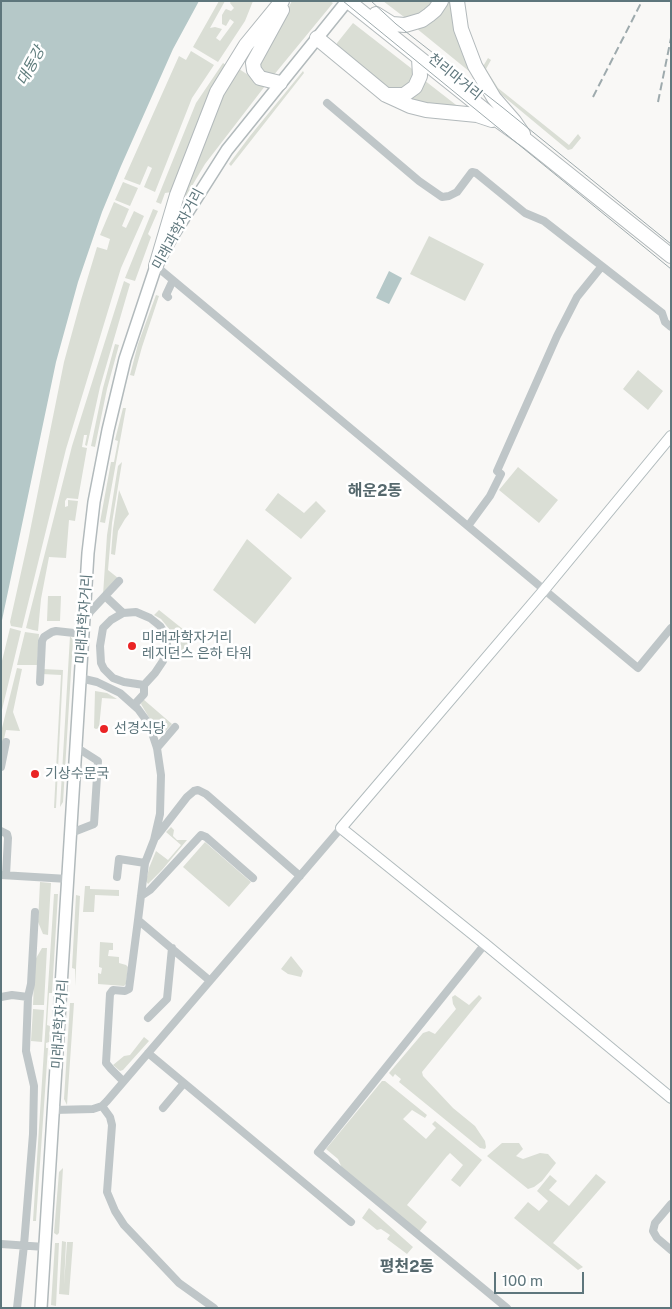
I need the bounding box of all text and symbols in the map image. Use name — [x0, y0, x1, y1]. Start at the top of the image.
water label: 대동강 — [13, 43, 49, 89]
street label: 천리마거리 — [425, 50, 485, 104]
street label: 미래과학자거리 — [149, 185, 207, 273]
district label: 해운2동 — [348, 481, 402, 501]
street label: 미래과학자거리 — [72, 573, 96, 665]
place label: 미래과학자거리 레지던스 은하 타워 — [142, 630, 252, 662]
marker: 미래과학자거리 레지던스 은하 타워 — [126, 640, 138, 652]
place label: 선경식당 — [114, 721, 166, 737]
marker: 선경식당 — [98, 723, 110, 735]
place label: 기상수문국 — [45, 766, 109, 782]
marker: 기상수문국 — [29, 768, 41, 780]
street label: 미래과학자거리 — [48, 978, 72, 1070]
district label: 평천2동 — [380, 1257, 434, 1277]
scale bar — [497, 1262, 587, 1294]
text: 100 m — [502, 1272, 543, 1289]

